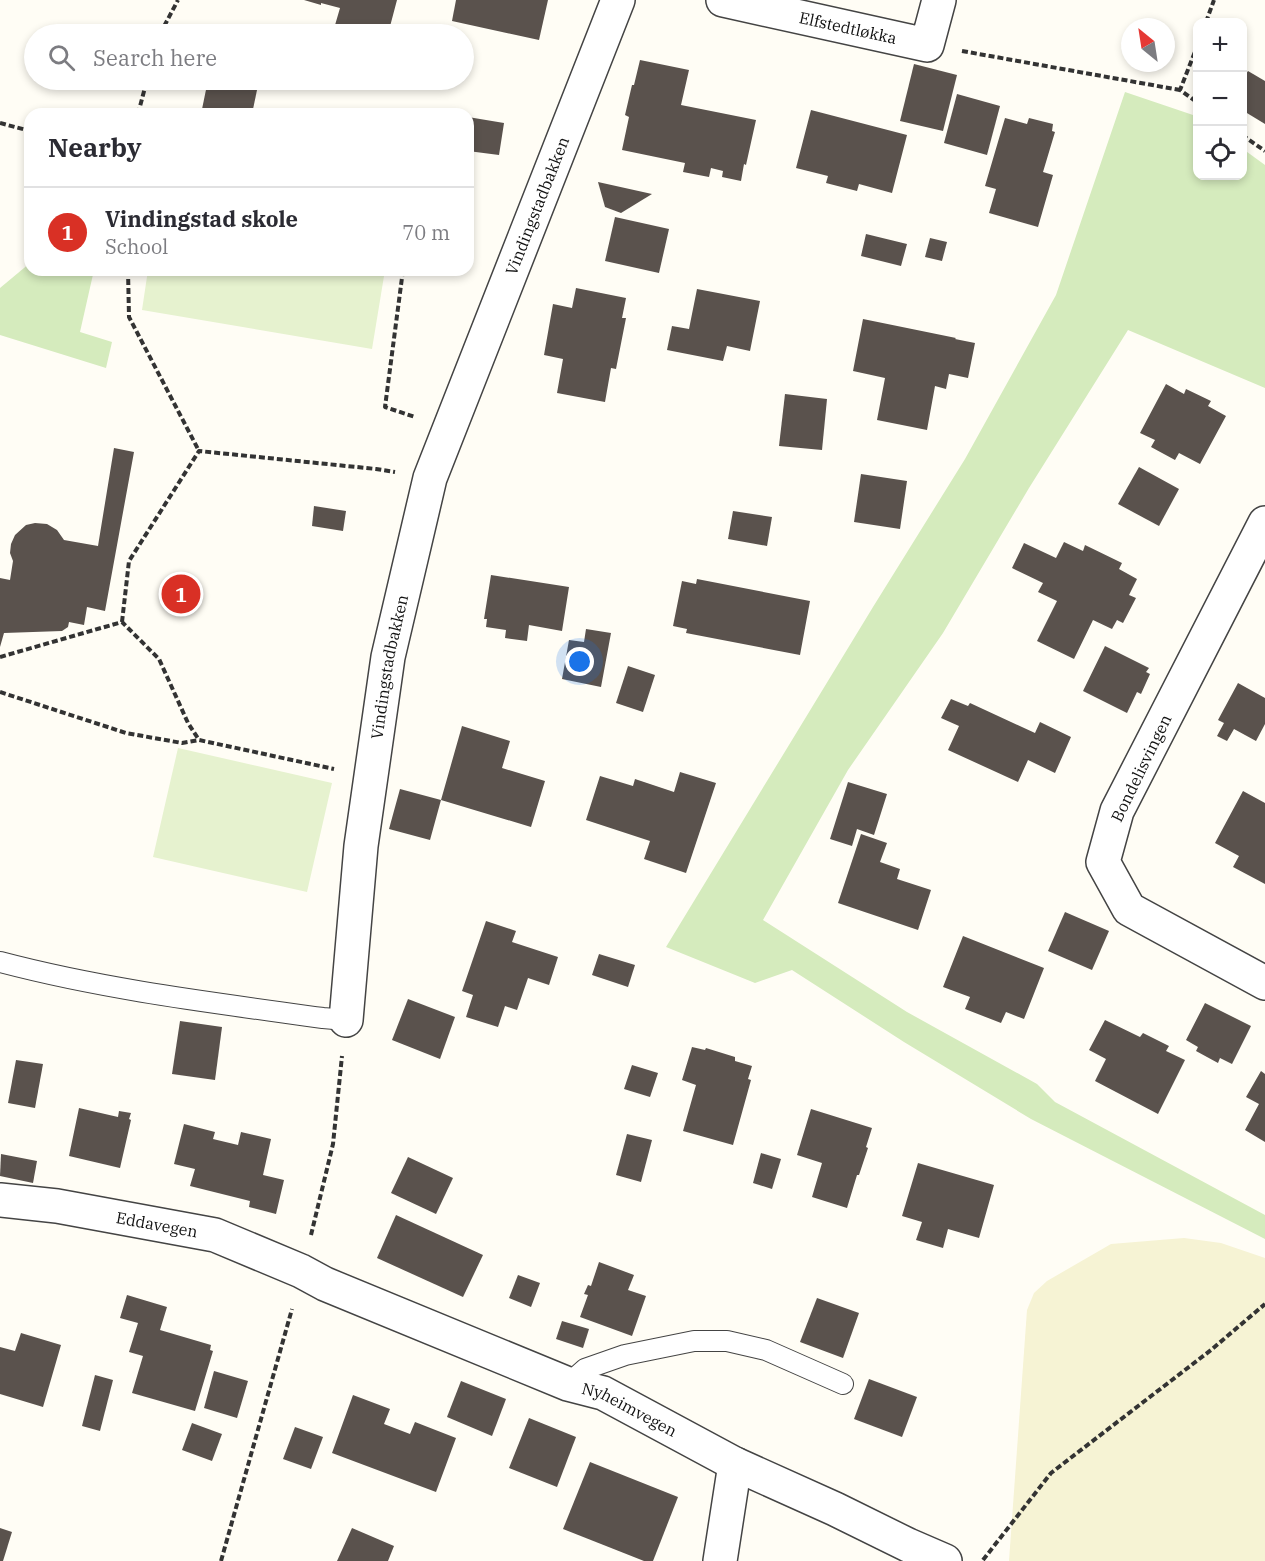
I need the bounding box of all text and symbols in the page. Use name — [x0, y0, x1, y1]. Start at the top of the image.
street label: Elfstedtløkka — [797, 7, 899, 48]
north arrow — [1121, 18, 1175, 72]
map controls — [1193, 18, 1247, 180]
button: + — [1193, 18, 1247, 72]
search box — [24, 24, 474, 90]
icon: search — [45, 41, 78, 74]
text: Search here — [93, 43, 217, 72]
button: − — [1193, 72, 1247, 126]
button: locate — [1193, 126, 1247, 180]
text: Nearby — [48, 130, 142, 164]
street label: Vindingstadbakken — [501, 134, 573, 278]
text: Vindingstad skole — [105, 204, 298, 233]
text: 1 — [62, 219, 74, 246]
text: 70 m — [402, 219, 450, 246]
text: School — [105, 233, 168, 260]
pin: 1 — [162, 572, 201, 616]
street label: Vindingstadbakken — [366, 593, 412, 741]
your location — [565, 647, 594, 676]
street label: Bondelisvingen — [1106, 711, 1176, 825]
street label: Eddavegen — [115, 1207, 199, 1242]
street label: Nyheimvegen — [580, 1378, 681, 1441]

